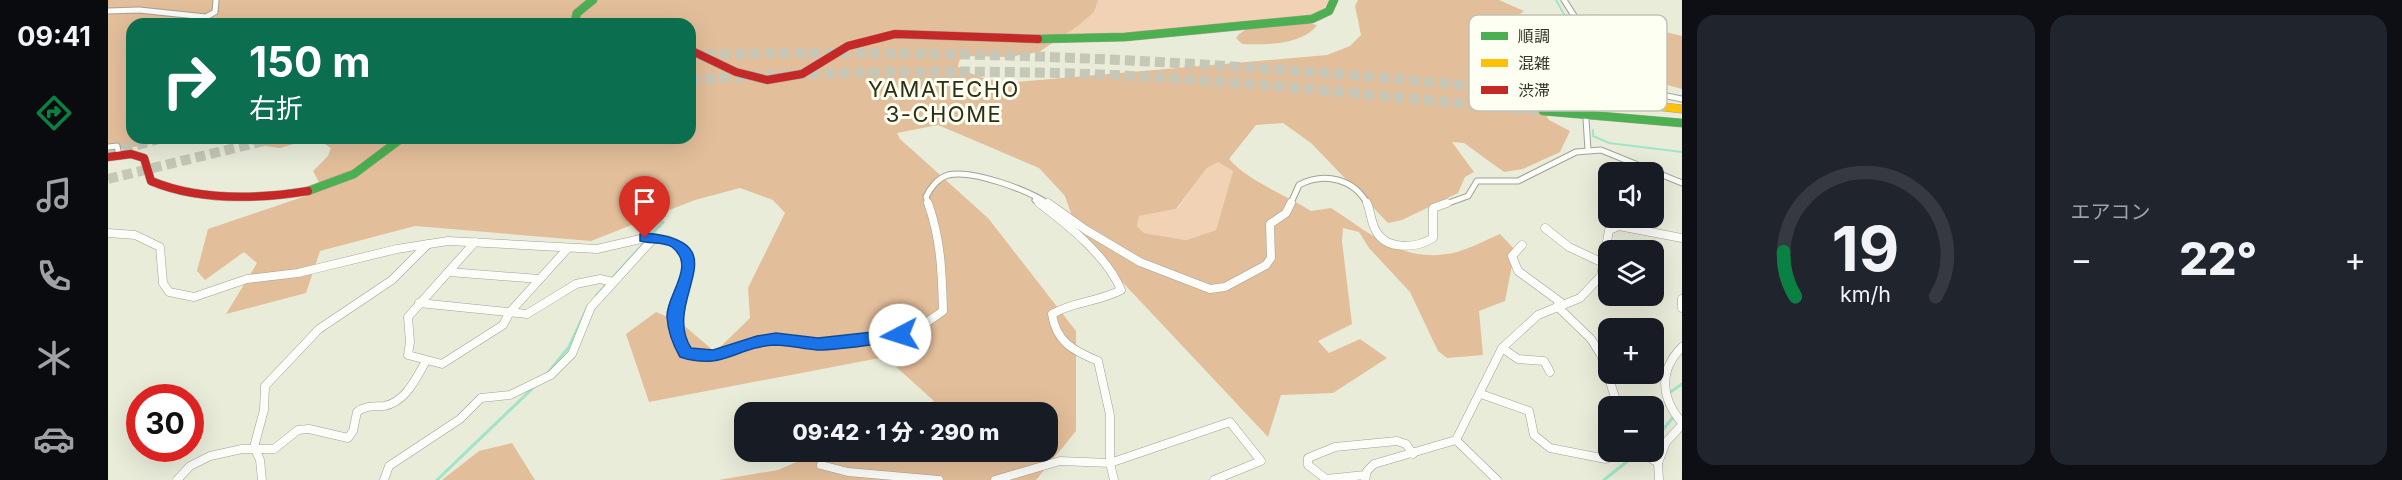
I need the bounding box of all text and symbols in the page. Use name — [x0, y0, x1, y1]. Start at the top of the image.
legend — [1469, 15, 1667, 111]
text: 09:41 — [17, 20, 91, 53]
text: 順調 — [1518, 26, 1550, 46]
text: 150 m — [249, 36, 371, 87]
icon: right — [150, 42, 228, 120]
text: 混雑 — [1518, 53, 1550, 73]
district label: YAMATECHO 3-CHOME — [868, 76, 1020, 127]
text: 渋滞 — [1518, 80, 1550, 100]
icon: directions — [33, 92, 75, 134]
text: 右折 — [249, 92, 303, 125]
map controls — [1598, 162, 1664, 462]
button: sound — [1598, 162, 1664, 228]
icon: music — [33, 174, 75, 216]
pin — [619, 176, 670, 238]
icon: arrive — [628, 185, 661, 218]
text: エアコン — [2071, 200, 2151, 224]
text: 19 — [1832, 211, 1899, 286]
text: 22° — [2179, 231, 2257, 286]
text: − — [2071, 239, 2092, 279]
text: + — [2344, 239, 2366, 279]
button: layers — [1598, 240, 1664, 306]
icon: phone — [33, 255, 75, 297]
text: km/h — [1840, 281, 1891, 307]
position arrow — [868, 303, 932, 367]
button: + — [1598, 318, 1664, 384]
icon: climate — [33, 337, 75, 379]
speed limit sign: 30 — [126, 384, 204, 462]
button: − — [1598, 396, 1664, 462]
icon: car — [33, 418, 75, 460]
text: 09:42 · 1 分 · 290 m — [792, 419, 1000, 445]

